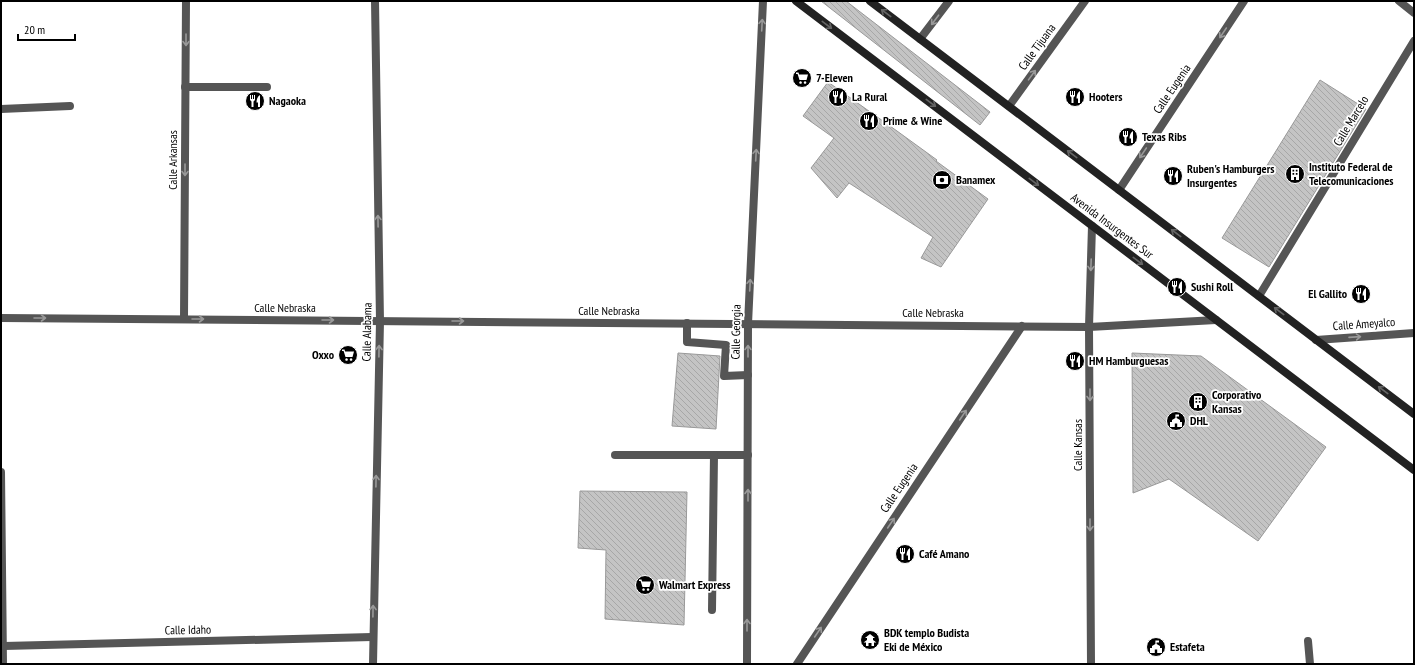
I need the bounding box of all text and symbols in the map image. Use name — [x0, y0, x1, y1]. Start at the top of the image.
one-way arrow — [880, 9, 891, 17]
one-way arrow — [930, 14, 939, 25]
scale bar — [18, 16, 75, 42]
one-way arrow — [758, 19, 766, 32]
one-way arrow — [822, 20, 833, 29]
street label: Calle Tijuana — [1015, 20, 1059, 73]
text: 20 m — [24, 22, 45, 37]
one-way arrow — [1219, 28, 1227, 39]
one-way arrow — [182, 33, 190, 46]
street label: Calle Eugenia — [1150, 61, 1194, 116]
supermarket icon: 7-Eleven — [791, 67, 813, 89]
place label: 7-Eleven — [816, 70, 853, 85]
one-way arrow — [1028, 70, 1036, 81]
restaurant icon: La Rural — [827, 86, 849, 108]
restaurant icon: Hooters — [1064, 86, 1086, 108]
place label: La Rural — [852, 89, 887, 104]
place label: Hooters — [1089, 89, 1122, 104]
restaurant icon: Nagaoka — [244, 90, 266, 112]
place label: Nagaoka — [269, 93, 306, 108]
street label: Calle Marcelo — [1330, 93, 1371, 149]
one-way arrow — [925, 99, 936, 107]
restaurant icon: Prime & Wine — [858, 110, 880, 132]
place label: Prime & Wine — [883, 113, 942, 128]
restaurant icon: Texas Ribs — [1117, 126, 1139, 148]
place label: Texas Ribs — [1142, 129, 1187, 144]
street label: Calle Arkansas — [165, 130, 180, 190]
one-way arrow — [1139, 148, 1147, 159]
one-way arrow — [752, 149, 759, 162]
one-way arrow — [1067, 150, 1078, 159]
place label: Instituto Federal de Telecomunicaciones — [1309, 159, 1394, 188]
place label: Ruben's Hamburgers Insurgentes — [1187, 161, 1274, 190]
one-way arrow — [181, 163, 189, 176]
building icon: Instituto Federal de Telecomunicaciones — [1284, 163, 1306, 185]
restaurant icon: Ruben's Hamburgers Insurgentes — [1162, 165, 1184, 187]
bank icon: Banamex — [931, 169, 953, 191]
place label: Banamex — [956, 172, 996, 187]
one-way arrow — [1029, 178, 1040, 186]
street label: Avenida Insurgentes Sur — [1068, 190, 1157, 262]
one-way arrow — [374, 215, 382, 228]
one-way arrow — [1170, 229, 1181, 237]
one-way arrow — [1132, 256, 1143, 265]
one-way arrow — [1087, 258, 1095, 271]
restaurant icon: Sushi Roll — [1166, 276, 1188, 298]
one-way arrow — [746, 279, 753, 292]
place label: Sushi Roll — [1191, 279, 1233, 294]
restaurant icon: El Gallito — [1350, 283, 1372, 305]
place label: El Gallito — [1308, 286, 1348, 301]
street label: Calle Nebraska — [254, 300, 316, 315]
street label: Calle Alabama — [358, 302, 375, 362]
street label: Calle Nebraska — [578, 303, 640, 318]
street label: Calle Georgia — [728, 304, 743, 360]
street label: Calle Nebraska — [902, 305, 964, 320]
one-way arrow — [1274, 307, 1285, 316]
one-way arrow — [33, 314, 46, 322]
street label: Calle Ameyalco — [1332, 314, 1396, 333]
one-way arrow — [191, 315, 204, 323]
one-way arrow — [321, 316, 334, 324]
one-way arrow — [451, 317, 464, 325]
one-way arrow — [1348, 333, 1361, 340]
supermarket icon: Oxxo — [337, 344, 359, 366]
one-way arrow — [375, 345, 383, 358]
one-way arrow — [744, 345, 752, 358]
place label: Oxxo — [312, 347, 335, 362]
restaurant icon: HM Hamburguesas — [1064, 350, 1086, 372]
place label: HM Hamburguesas — [1089, 353, 1168, 368]
one-way arrow — [1378, 386, 1389, 394]
place label: Corporativo Kansas — [1212, 387, 1262, 416]
one-way arrow — [1086, 388, 1094, 401]
building icon: Corporativo Kansas — [1187, 391, 1209, 413]
one-way arrow — [959, 409, 967, 421]
public building icon: DHL — [1165, 410, 1187, 432]
place label: DHL — [1190, 413, 1208, 428]
street label: Calle Kansas — [1070, 419, 1085, 471]
street label: Calle Eugenia — [877, 460, 921, 515]
one-way arrow — [372, 475, 380, 488]
one-way arrow — [744, 489, 751, 502]
one-way arrow — [886, 518, 895, 529]
one-way arrow — [1086, 518, 1094, 531]
restaurant icon: Café Amano — [894, 543, 916, 565]
place label: Café Amano — [919, 546, 970, 561]
supermarket icon: Walmart Express — [634, 574, 656, 596]
place label: Walmart Express — [658, 577, 731, 592]
one-way arrow — [369, 605, 377, 618]
one-way arrow — [743, 619, 751, 632]
street label: Calle Idaho — [165, 622, 211, 637]
place label: BDK templo Budista Eki de México — [884, 625, 969, 654]
one-way arrow — [814, 626, 823, 637]
temple icon: BDK templo Budista Eki de México — [859, 629, 881, 651]
public building icon: Estafeta — [1145, 636, 1167, 658]
place label: Estafeta — [1170, 639, 1205, 654]

